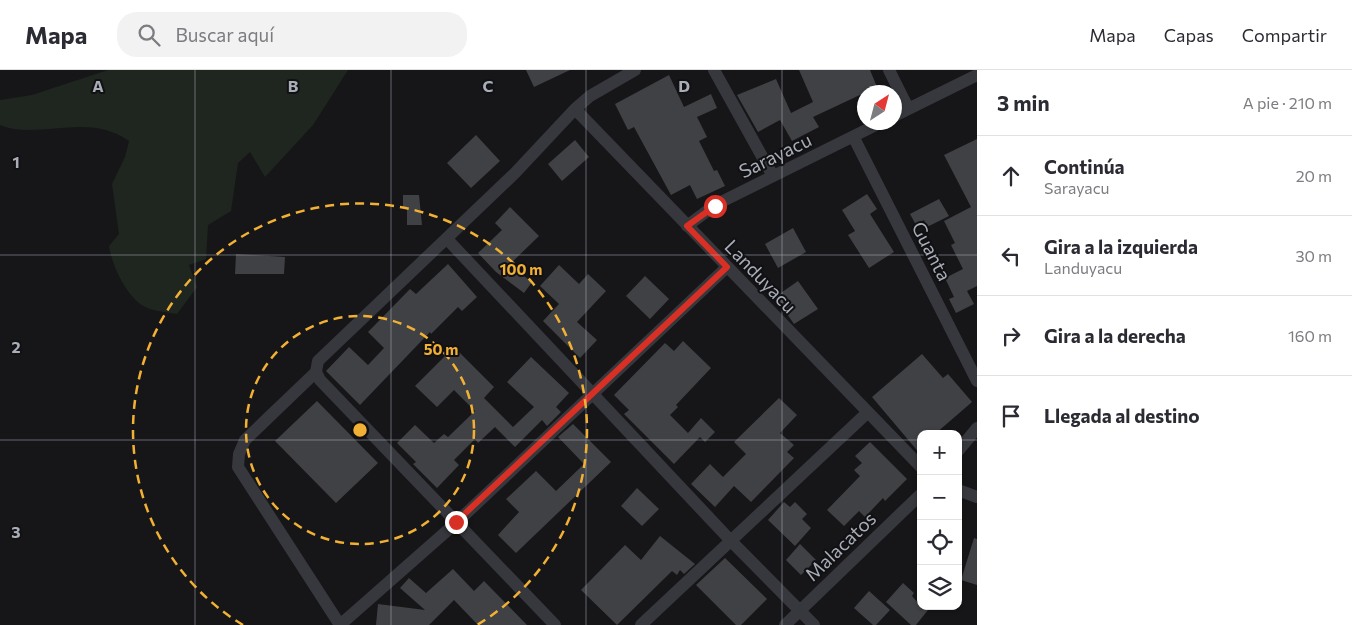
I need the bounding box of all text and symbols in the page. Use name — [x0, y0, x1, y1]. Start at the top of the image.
search box — [117, 12, 467, 57]
text: Mapa — [25, 20, 87, 49]
icon: search — [135, 21, 163, 49]
text: Buscar aquí — [175, 23, 274, 46]
text: Mapa — [1089, 24, 1136, 46]
text: Capas — [1164, 24, 1214, 46]
text: Compartir — [1242, 24, 1327, 46]
text: A — [92, 76, 104, 95]
text: B — [288, 76, 299, 95]
text: C — [483, 76, 494, 95]
text: D — [678, 76, 690, 95]
north arrow — [857, 85, 902, 130]
text: 3 min — [997, 90, 1050, 115]
text: A pie · 210 m — [1243, 93, 1332, 112]
street label: Sarayacu — [735, 128, 815, 182]
text: 1 — [12, 152, 20, 171]
text: Continúa — [1044, 155, 1125, 178]
icon: ahead — [997, 162, 1025, 190]
text: 20 m — [1296, 166, 1332, 185]
text: Sarayacu — [1044, 178, 1110, 197]
route start — [704, 195, 727, 218]
street label: Guanta — [907, 218, 957, 284]
street label: Landuyacu — [720, 235, 802, 317]
text: Gira a la izquierda — [1044, 235, 1198, 258]
icon: left — [997, 242, 1025, 270]
text: 30 m — [1295, 246, 1332, 265]
text: Landuyacu — [1044, 258, 1122, 277]
text: 100 m — [500, 260, 542, 278]
icon: right — [997, 322, 1025, 350]
text: Gira a la derecha — [1044, 324, 1186, 347]
text: 160 m — [1288, 326, 1332, 345]
text: 2 — [11, 337, 21, 356]
text: 50 m — [424, 340, 458, 358]
icon: arrive — [997, 402, 1025, 430]
text: Llegada al destino — [1044, 404, 1200, 427]
centre of rings — [351, 421, 369, 439]
map controls — [917, 430, 962, 610]
button: + — [917, 430, 962, 475]
button: − — [917, 475, 962, 520]
street label: Malacatos — [800, 507, 880, 585]
route end — [445, 511, 468, 534]
button: locate — [917, 520, 962, 565]
text: 3 — [11, 522, 21, 541]
button: layers — [917, 565, 962, 610]

